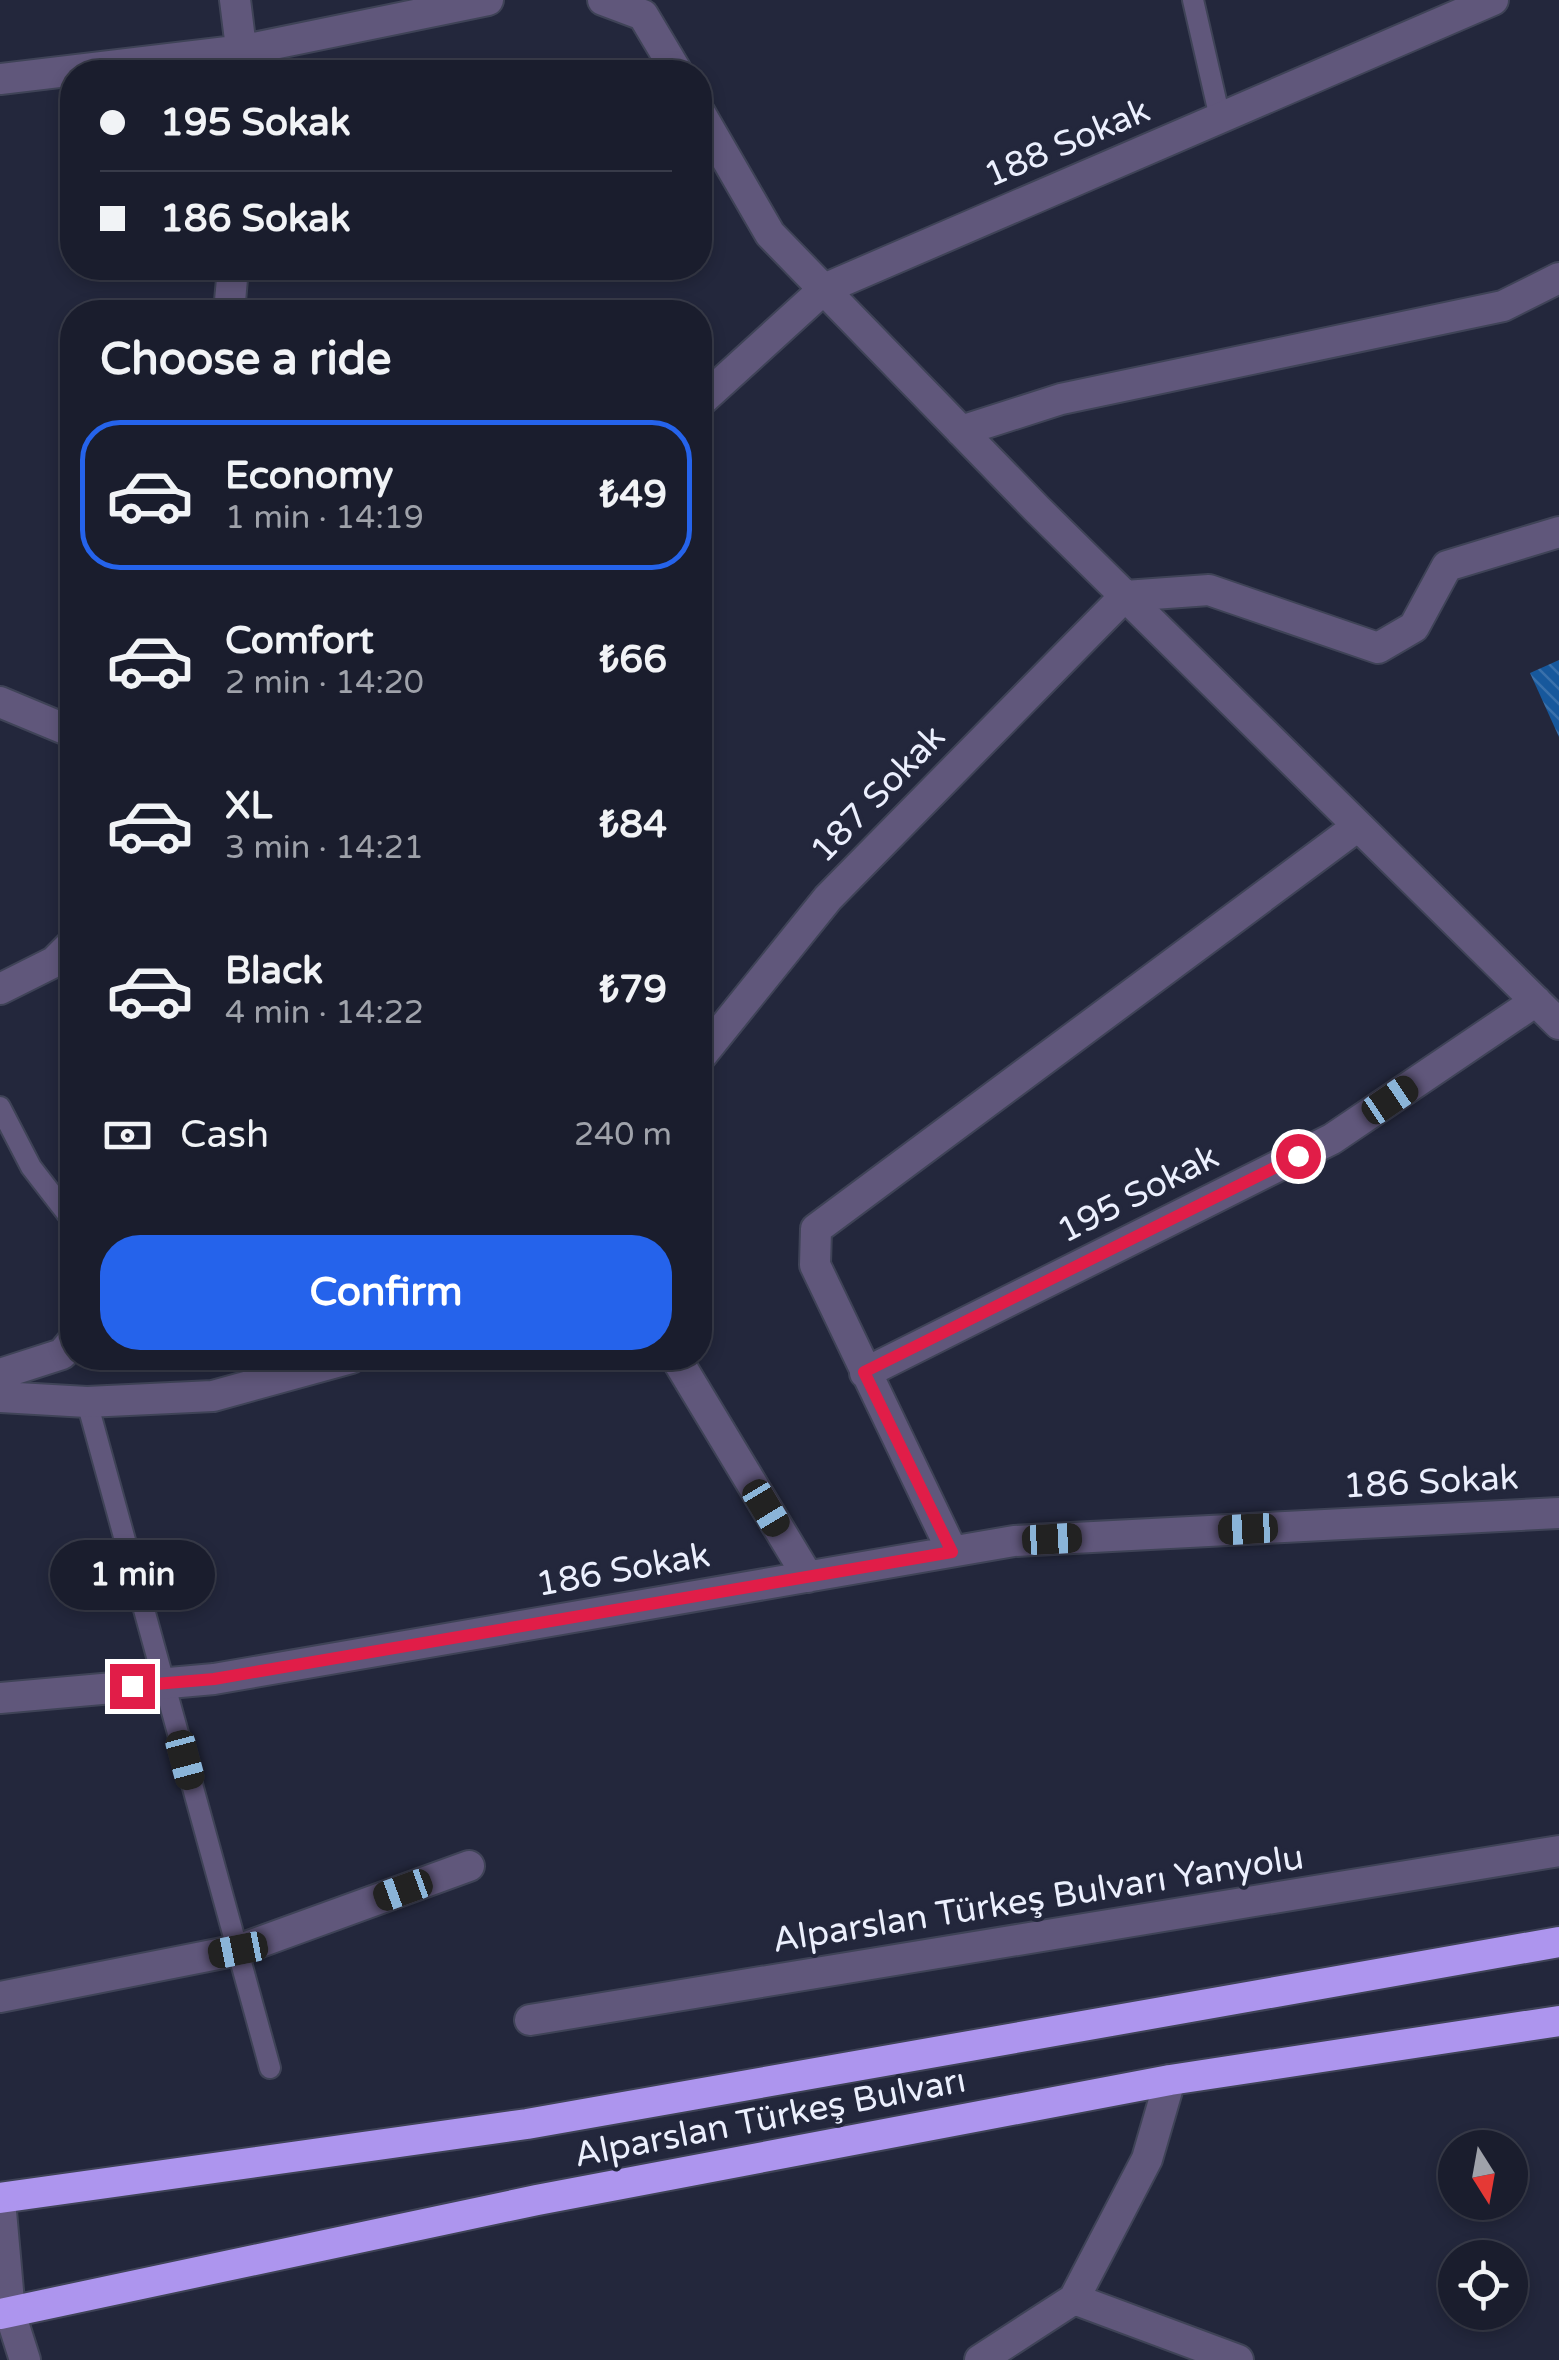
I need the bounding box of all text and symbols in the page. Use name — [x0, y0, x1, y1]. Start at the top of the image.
street label: 188 Sokak — [978, 89, 1156, 197]
text: 195 Sokak — [160, 100, 350, 146]
text: 186 Sokak — [160, 196, 350, 242]
text: Choose a ride — [100, 333, 391, 387]
icon: car — [105, 450, 195, 540]
text: Economy — [225, 453, 393, 499]
text: ₺49 — [599, 472, 667, 518]
text: 1 min · 14:19 — [225, 499, 424, 537]
icon: car — [105, 615, 195, 705]
text: Comfort — [225, 618, 374, 664]
text: ₺66 — [599, 637, 667, 683]
text: 2 min · 14:20 — [225, 664, 424, 702]
street label: 187 Sokak — [802, 716, 954, 872]
icon: car — [105, 780, 195, 870]
text: XL — [225, 783, 272, 829]
text: ₺84 — [599, 802, 667, 848]
text: 3 min · 14:21 — [225, 829, 424, 867]
icon: car — [105, 945, 195, 1035]
text: Black — [225, 948, 323, 994]
text: ₺79 — [599, 967, 667, 1013]
text: 4 min · 14:22 — [225, 994, 424, 1032]
car — [1357, 1071, 1423, 1129]
icon: cash — [100, 1108, 155, 1163]
text: Cash — [180, 1112, 269, 1158]
text: 240 m — [574, 1116, 672, 1154]
route start — [1276, 1134, 1321, 1179]
street label: 195 Sokak — [1050, 1135, 1226, 1253]
button: Confirm — [100, 1235, 672, 1350]
street label: 186 Sokak — [1342, 1456, 1520, 1508]
car — [738, 1475, 794, 1541]
car — [1217, 1512, 1279, 1546]
car — [1021, 1522, 1083, 1556]
street label: 186 Sokak — [533, 1534, 713, 1606]
callout: 1 min — [49, 1541, 214, 1611]
text: 1 min — [90, 1556, 175, 1594]
route end — [110, 1664, 155, 1709]
car — [163, 1727, 207, 1793]
street label: Alparslan Türkeş Bulvarı Yanyolu — [769, 1836, 1307, 1962]
car — [370, 1866, 436, 1914]
car — [206, 1930, 270, 1970]
street label: Alparslan Türkeş Bulvarı — [571, 2059, 969, 2177]
north arrow — [1438, 2130, 1528, 2220]
map controls — [1438, 2130, 1528, 2330]
button: locate — [1438, 2240, 1528, 2330]

